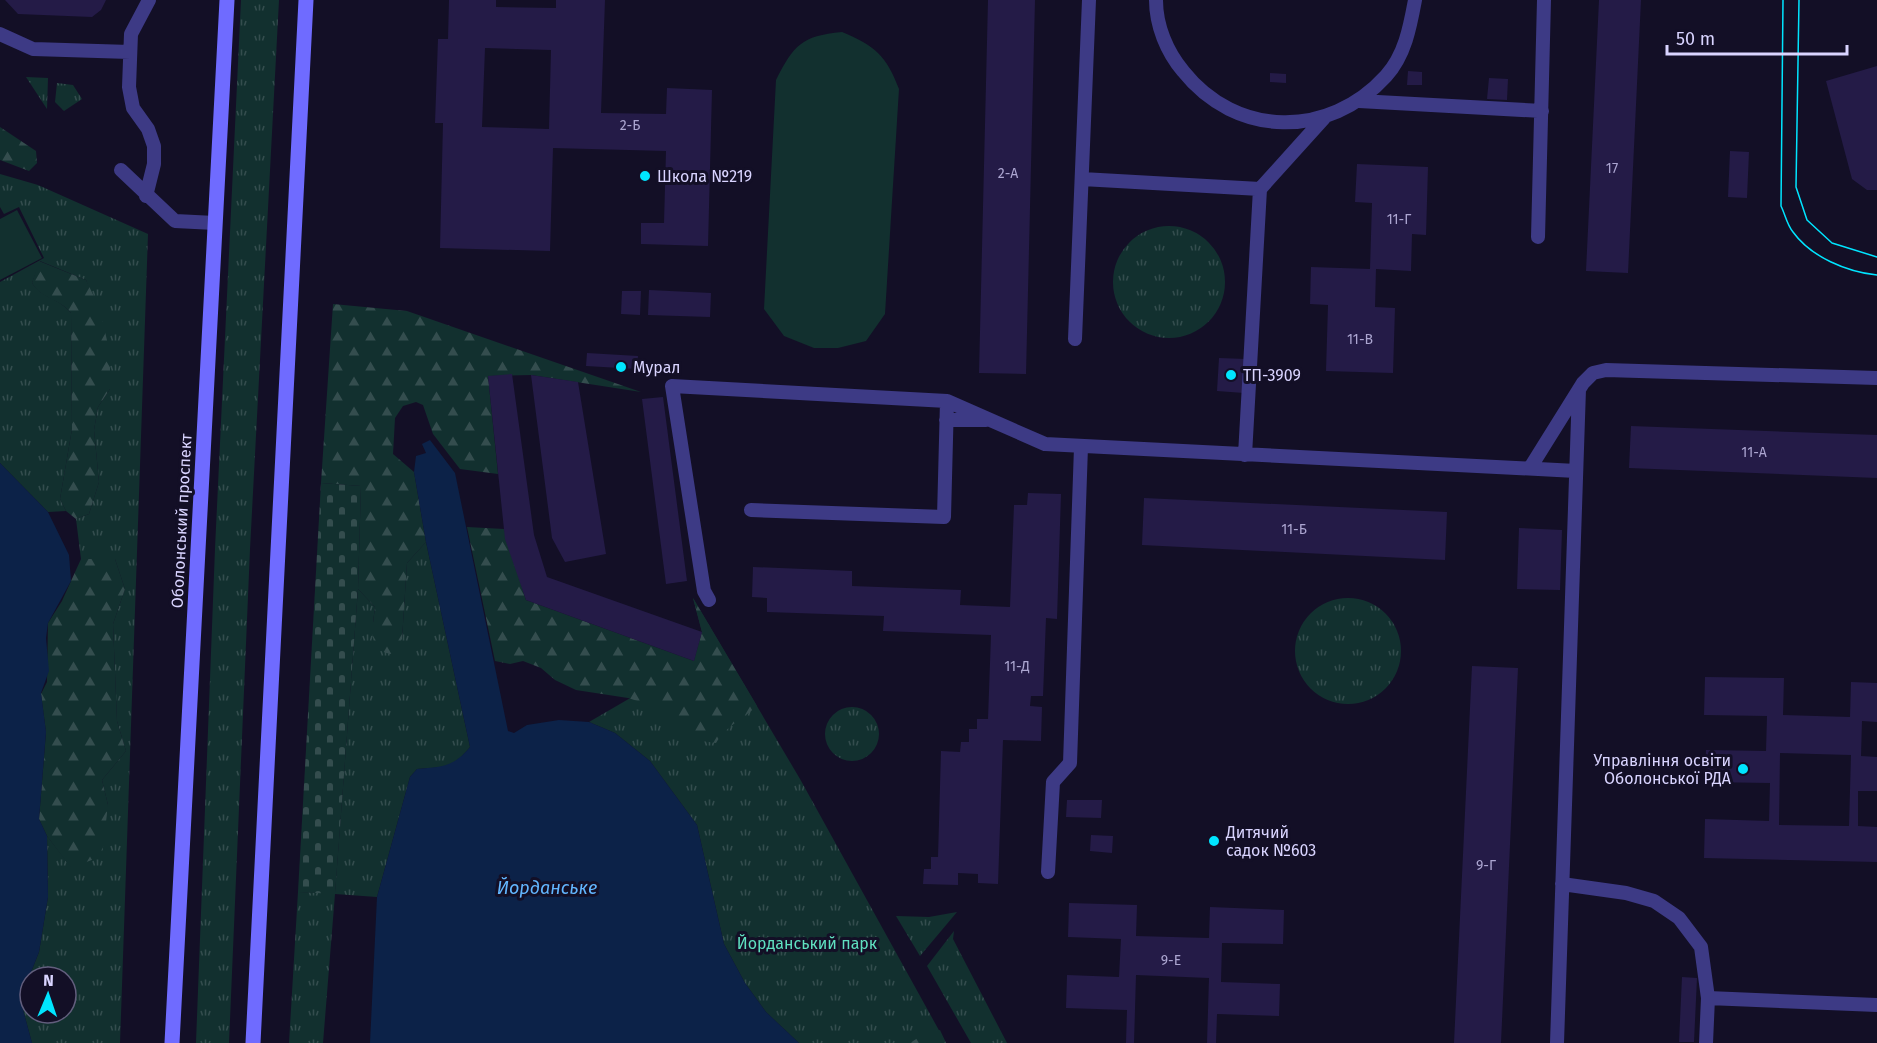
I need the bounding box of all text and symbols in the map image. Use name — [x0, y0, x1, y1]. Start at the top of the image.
scale bar — [1667, 18, 1847, 56]
text: 50 m — [1676, 28, 1715, 50]
house number: 2-Б — [620, 117, 640, 134]
house number: 17 — [1606, 160, 1618, 177]
house number: 2-А — [998, 165, 1018, 182]
place label: Школа №219 — [657, 167, 752, 186]
marker: Школа №219 — [638, 169, 652, 183]
house number: 11-Г — [1387, 211, 1411, 228]
house number: 11-В — [1347, 331, 1373, 348]
place label: Мурал — [633, 358, 681, 377]
marker: Мурал — [614, 360, 628, 374]
place label: ТП-3909 — [1243, 366, 1301, 385]
marker: ТП-3909 — [1224, 368, 1238, 382]
street label: Оболонський проспект — [167, 432, 196, 609]
house number: 11-А — [1741, 444, 1767, 461]
house number: 11-Б — [1281, 521, 1307, 538]
house number: 11-Д — [1004, 658, 1030, 675]
place label: Управління освіти Оболонської РДА — [1593, 751, 1732, 788]
marker: Управління освіти Оболонської РДА — [1736, 762, 1750, 776]
place label: Дитячий садок №603 — [1225, 823, 1316, 860]
marker: Дитячий садок №603 — [1207, 834, 1221, 848]
house number: 9-Г — [1476, 857, 1496, 874]
water label: Йорданське — [497, 876, 597, 899]
park label: Йорданський парк — [737, 934, 878, 953]
house number: 9-Е — [1161, 952, 1181, 969]
north arrow — [18, 965, 78, 1025]
text: N — [43, 971, 54, 990]

